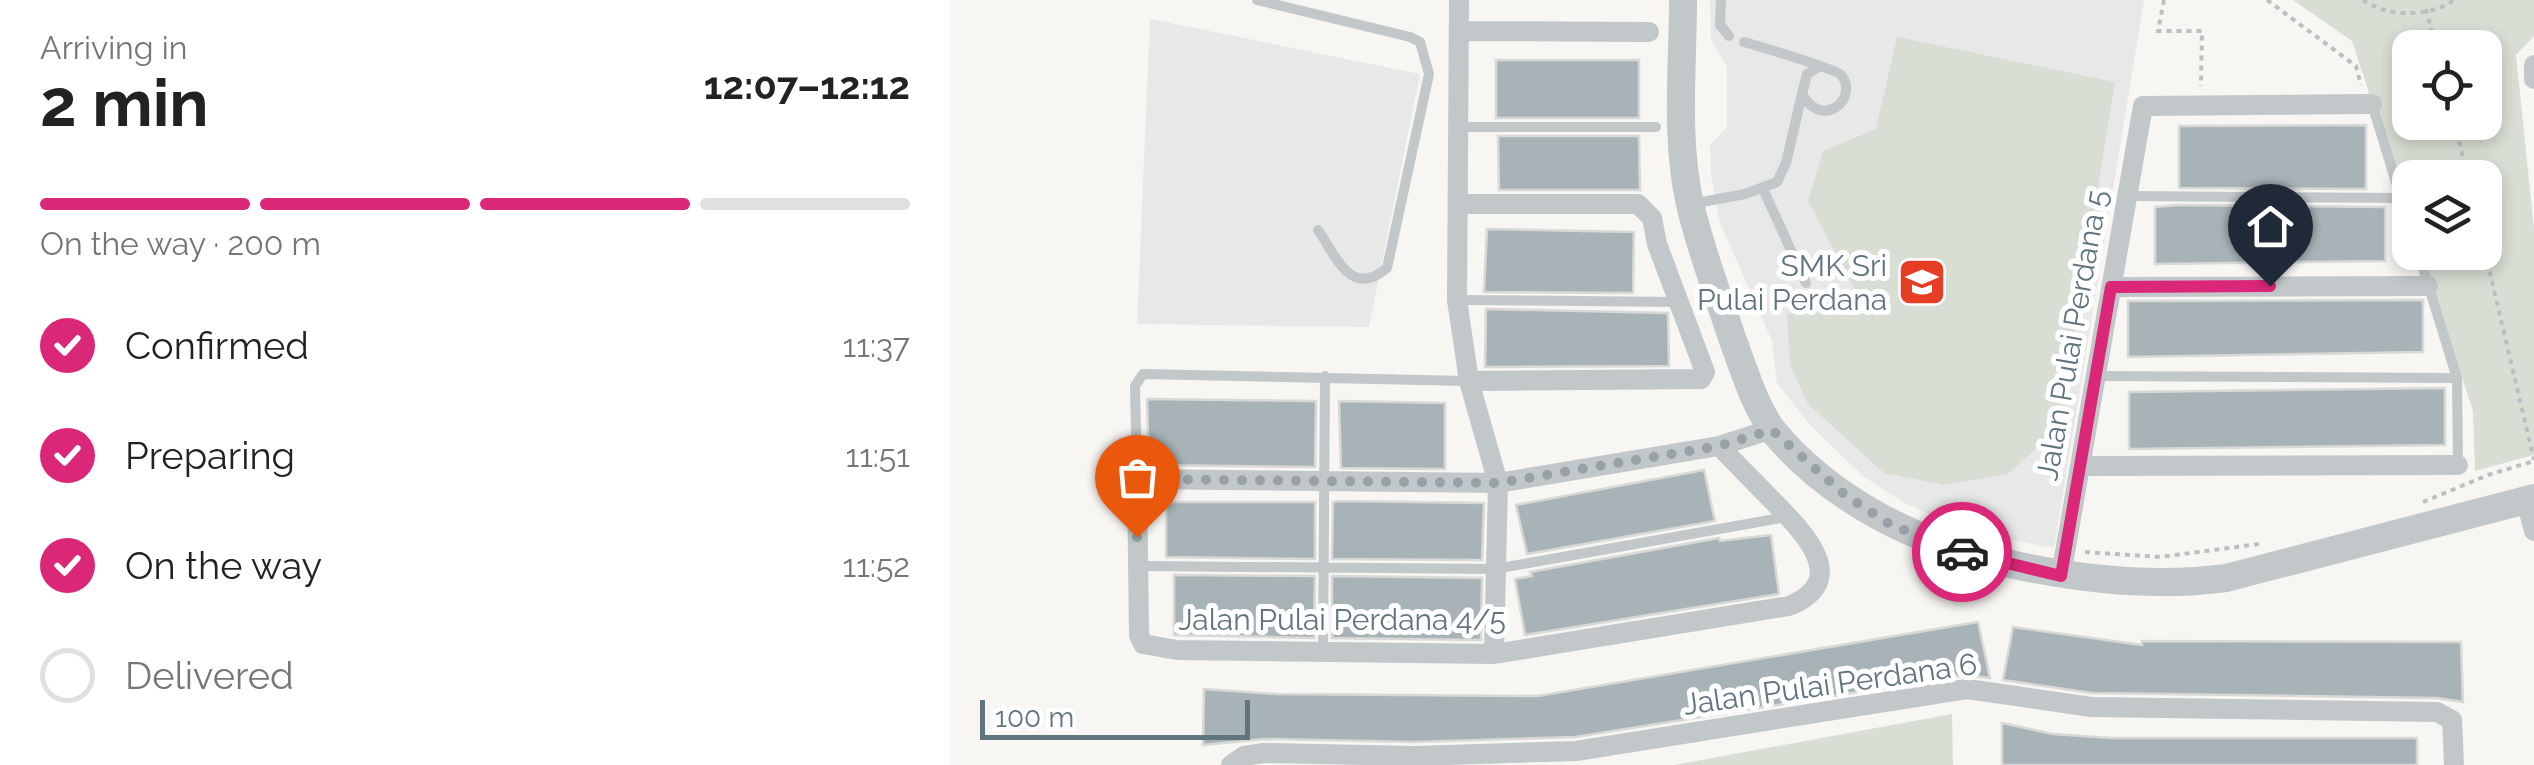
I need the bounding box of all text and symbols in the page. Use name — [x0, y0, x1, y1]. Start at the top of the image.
text: Arriving in — [40, 29, 187, 66]
map controls — [2392, 30, 2502, 270]
button: locate — [2392, 30, 2502, 140]
text: 12:07–12:12 — [704, 63, 910, 108]
text: 2 min — [40, 65, 209, 141]
button: layers — [2392, 160, 2502, 270]
pin — [2228, 184, 2313, 287]
street label: Jalan Pulai Perdana 5 — [2029, 187, 2115, 483]
icon: home — [2243, 199, 2298, 254]
text: On the way · 200 m — [40, 225, 321, 262]
place label: SMK Sri Pulai Perdana — [1697, 248, 1887, 317]
school or university icon: SMK Sri Pulai Perdana — [1896, 256, 1948, 308]
icon: check — [40, 318, 95, 373]
text: Confirmed — [125, 323, 309, 368]
text: 11:37 — [843, 327, 910, 364]
icon: check — [40, 428, 95, 483]
text: Preparing — [125, 433, 295, 478]
pin — [1095, 435, 1180, 538]
text: 11:51 — [845, 437, 910, 474]
icon: bag — [1110, 450, 1165, 505]
courier — [1912, 502, 2012, 602]
icon: car — [1935, 525, 1990, 580]
icon: check — [40, 538, 95, 593]
text: On the way — [125, 543, 322, 588]
text: 11:52 — [842, 547, 910, 584]
street label: Jalan Pulai Perdana 4/5 — [1178, 602, 1506, 637]
street label: Jalan Pulai Perdana 6 — [1681, 646, 1979, 722]
text: Delivered — [125, 653, 294, 698]
scale bar — [980, 695, 1250, 740]
text: 100 m — [995, 701, 1074, 734]

